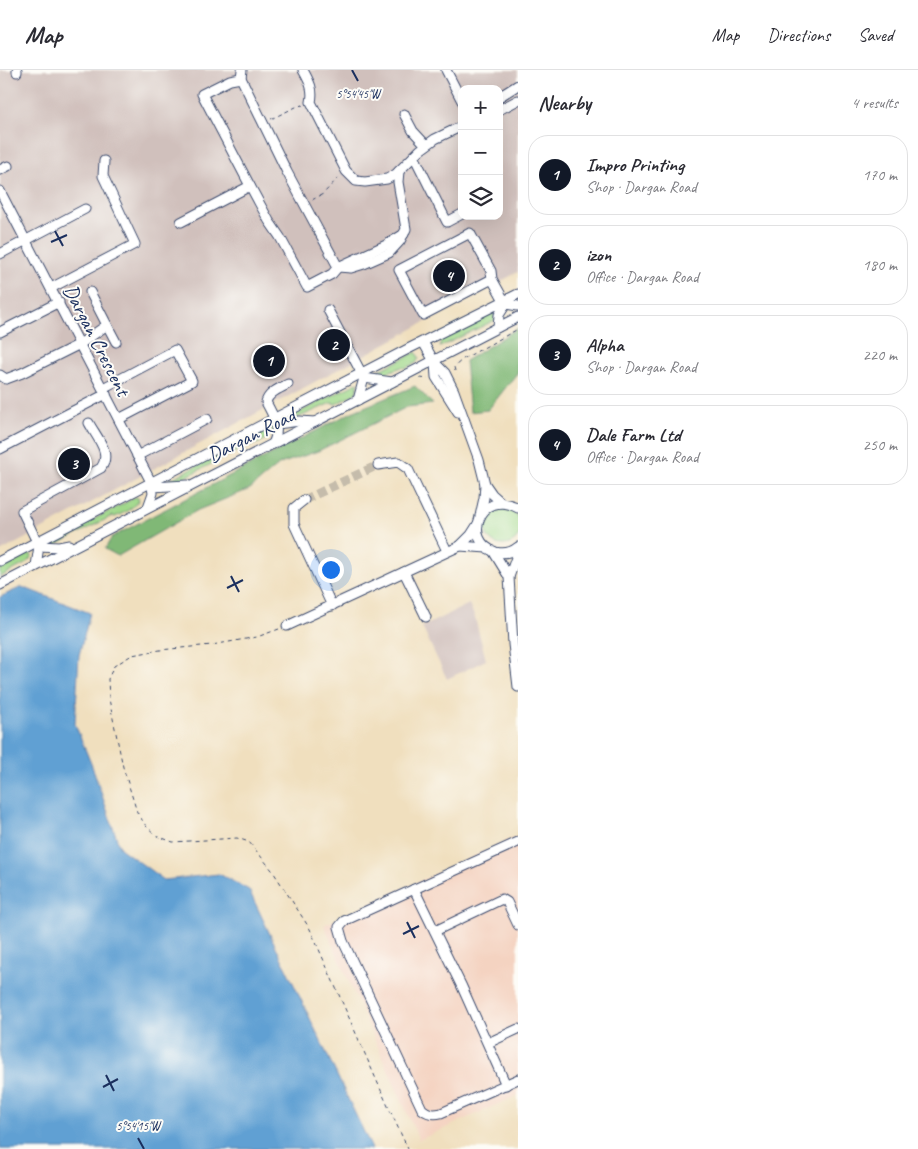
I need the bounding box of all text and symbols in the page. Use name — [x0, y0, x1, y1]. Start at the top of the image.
text: Map — [25, 20, 62, 50]
text: Map — [712, 24, 739, 46]
text: Directions — [767, 24, 830, 46]
text: Saved — [858, 24, 893, 46]
map controls — [458, 85, 503, 220]
button: + — [458, 85, 503, 130]
text: 5°54'45"W — [336, 86, 382, 102]
text: Nearby — [538, 90, 591, 116]
text: 4 results — [851, 93, 898, 113]
button: − — [458, 130, 503, 175]
text: Impro Printing — [586, 153, 684, 177]
text: 1 — [551, 165, 559, 185]
text: 170 m — [863, 165, 897, 185]
button: layers — [458, 175, 503, 220]
text: Shop · Dargan Road — [586, 177, 696, 197]
text: izon — [586, 243, 611, 267]
text: 2 — [551, 255, 559, 275]
text: 180 m — [863, 255, 897, 275]
pin: 4 — [433, 257, 465, 295]
text: Office · Dargan Road — [586, 267, 699, 287]
street label: Dargan Crescent — [58, 280, 137, 402]
pin: 2 — [318, 326, 350, 364]
text: Alpha — [586, 333, 624, 357]
pin: 1 — [253, 342, 285, 380]
text: 3 — [551, 345, 559, 365]
text: 220 m — [863, 345, 897, 365]
text: Shop · Dargan Road — [586, 357, 696, 377]
street label: Dargan Road — [203, 400, 303, 468]
text: Dale Farm Ltd — [586, 423, 681, 447]
text: 4 — [551, 435, 559, 455]
text: 250 m — [863, 435, 897, 455]
pin: 3 — [58, 445, 90, 483]
text: Office · Dargan Road — [586, 447, 699, 467]
your location — [318, 557, 344, 583]
text: 5°54'15"W — [116, 1118, 162, 1134]

